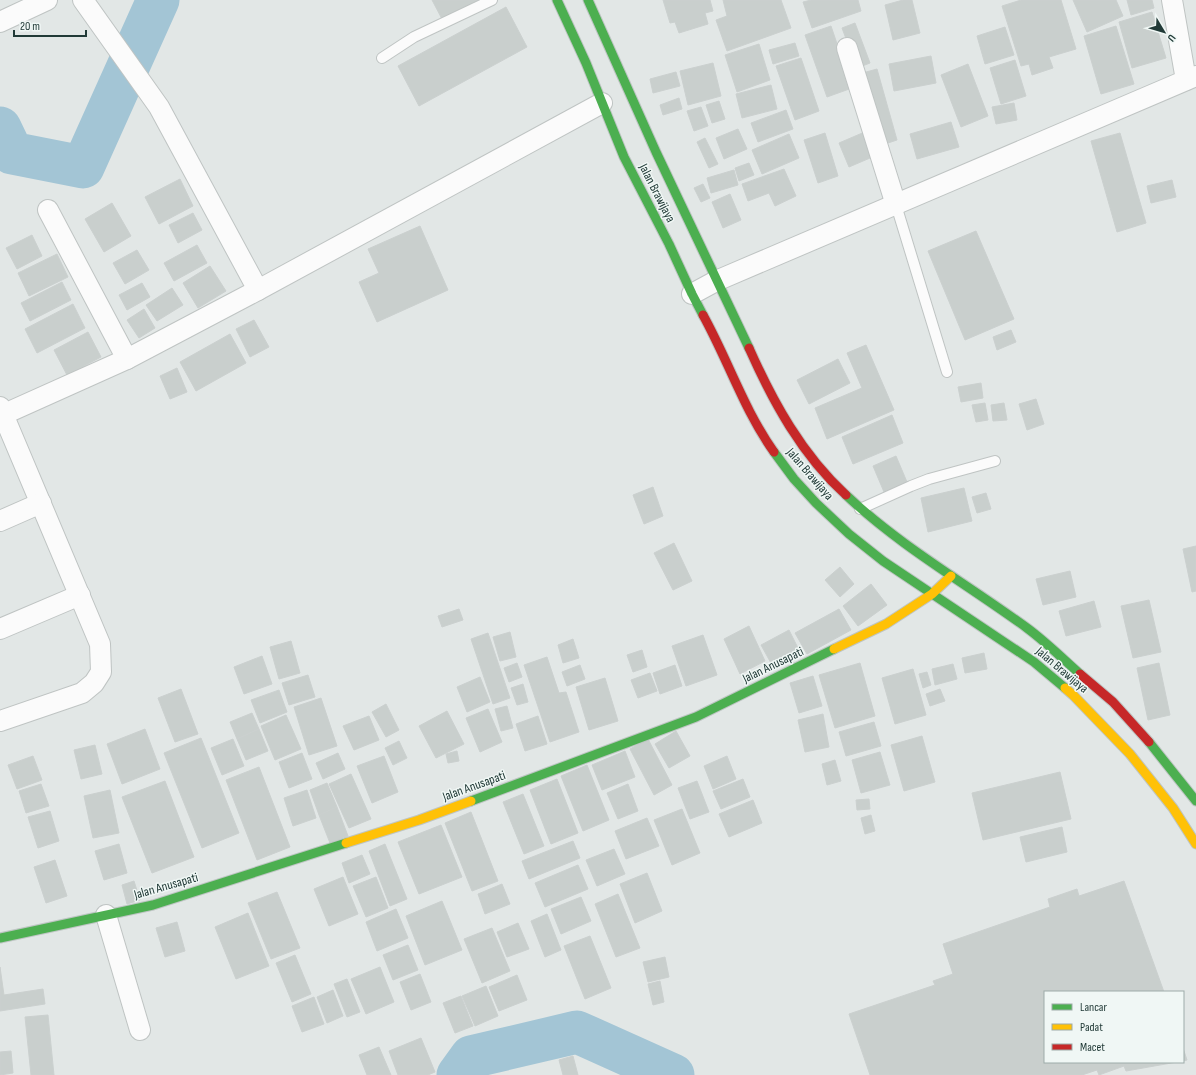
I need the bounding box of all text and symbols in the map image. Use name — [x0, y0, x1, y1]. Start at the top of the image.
scale bar — [14, 12, 86, 38]
north arrow — [1144, 12, 1184, 52]
text: 20 m — [20, 19, 40, 34]
text: U — [1164, 32, 1178, 44]
street label: Jalan Brawijaya — [635, 160, 679, 225]
street label: Jalan Brawijaya — [782, 444, 837, 503]
street label: Jalan Anusapati — [739, 643, 806, 687]
street label: Jalan Brawijaya — [1032, 643, 1092, 697]
street label: Jalan Anusapati — [439, 767, 508, 805]
street label: Jalan Anusapati — [131, 869, 200, 903]
legend — [1044, 991, 1184, 1063]
text: Lancar — [1080, 1000, 1107, 1015]
text: Padat — [1080, 1020, 1103, 1035]
text: Macet — [1080, 1040, 1105, 1055]

